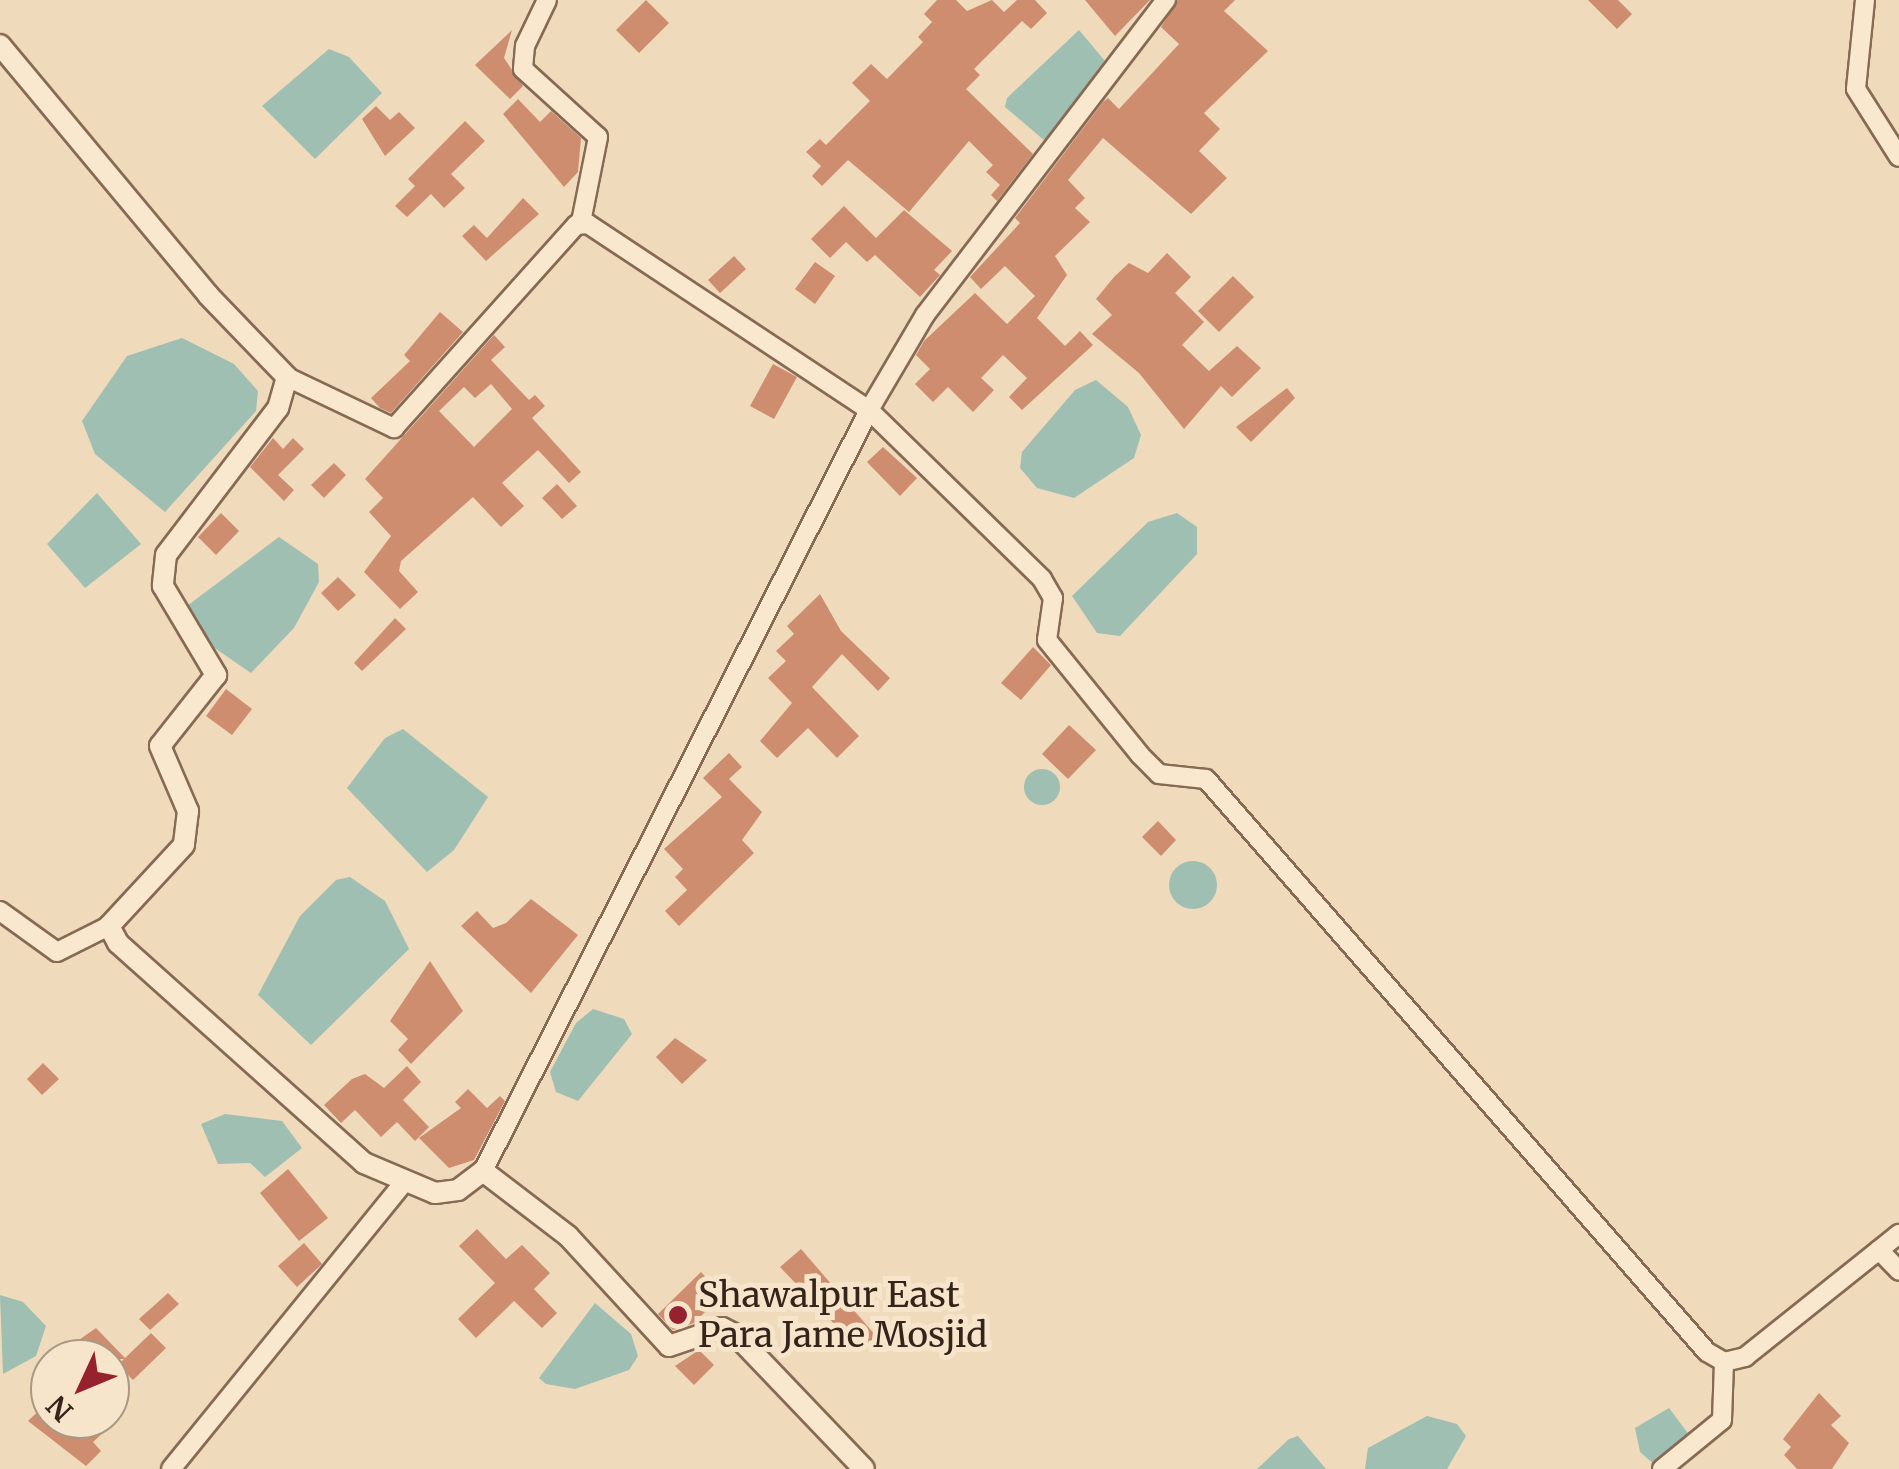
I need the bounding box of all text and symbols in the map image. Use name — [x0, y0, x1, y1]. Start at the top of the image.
place label: Shawalpur East Para Jame Mosjid — [698, 1274, 987, 1356]
marker: Shawalpur East Para Jame Mosjid — [667, 1304, 689, 1326]
north arrow — [30, 1339, 130, 1439]
text: N — [39, 1388, 80, 1429]

